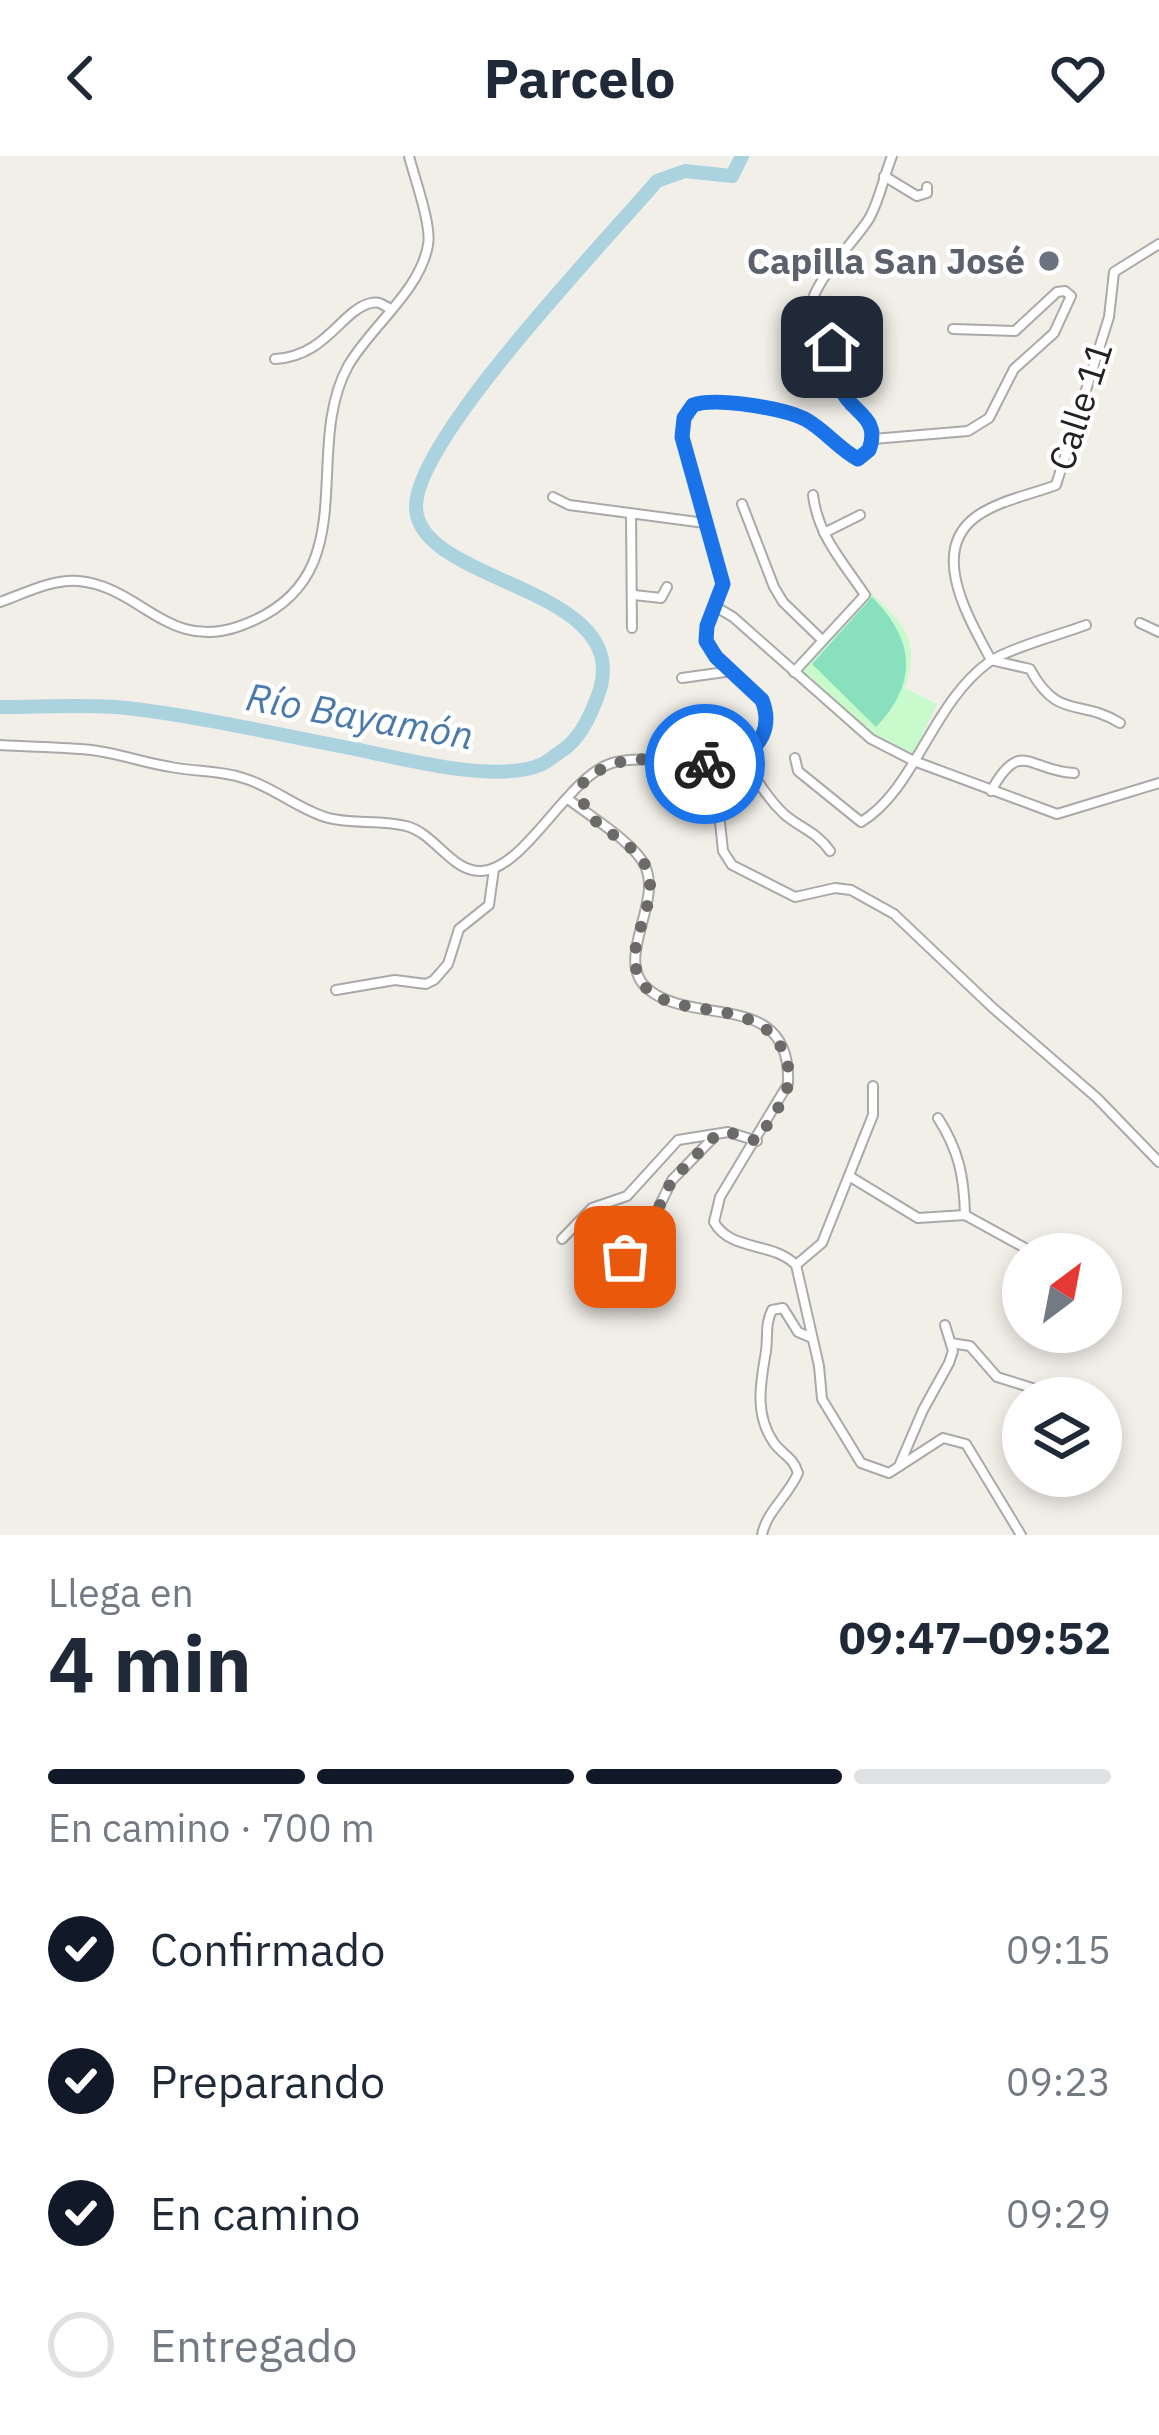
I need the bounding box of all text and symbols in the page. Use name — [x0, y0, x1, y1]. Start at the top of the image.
text: Parcelo — [484, 43, 675, 113]
icon: back — [48, 45, 114, 111]
icon: heart — [1045, 45, 1111, 111]
place label: Capilla San José — [747, 237, 1025, 284]
marker: Capilla San José — [1036, 248, 1062, 274]
pin — [781, 296, 883, 398]
icon: home — [799, 314, 865, 380]
street label: Calle 11 — [1037, 336, 1122, 476]
water label: Río Bayamón — [242, 670, 478, 761]
courier — [645, 704, 765, 824]
icon: bike — [672, 731, 738, 797]
pin — [574, 1206, 676, 1308]
icon: bag — [592, 1224, 658, 1290]
north arrow — [1002, 1233, 1122, 1353]
map controls — [1002, 1233, 1122, 1497]
button: layers — [1002, 1377, 1122, 1497]
text: Llega en — [48, 1567, 194, 1618]
text: 09:47–09:52 — [839, 1608, 1111, 1666]
text: 4 min — [48, 1612, 252, 1713]
text: En camino · 700 m — [48, 1802, 375, 1853]
icon: check — [48, 1916, 114, 1982]
text: Confirmado — [150, 1920, 385, 1978]
text: 09:15 — [1006, 1924, 1111, 1975]
icon: check — [48, 2048, 114, 2114]
text: Preparando — [150, 2052, 385, 2110]
text: 09:23 — [1006, 2056, 1111, 2107]
icon: check — [48, 2180, 114, 2246]
text: En camino — [150, 2184, 360, 2242]
text: 09:29 — [1006, 2188, 1111, 2239]
text: Entregado — [150, 2316, 358, 2374]

